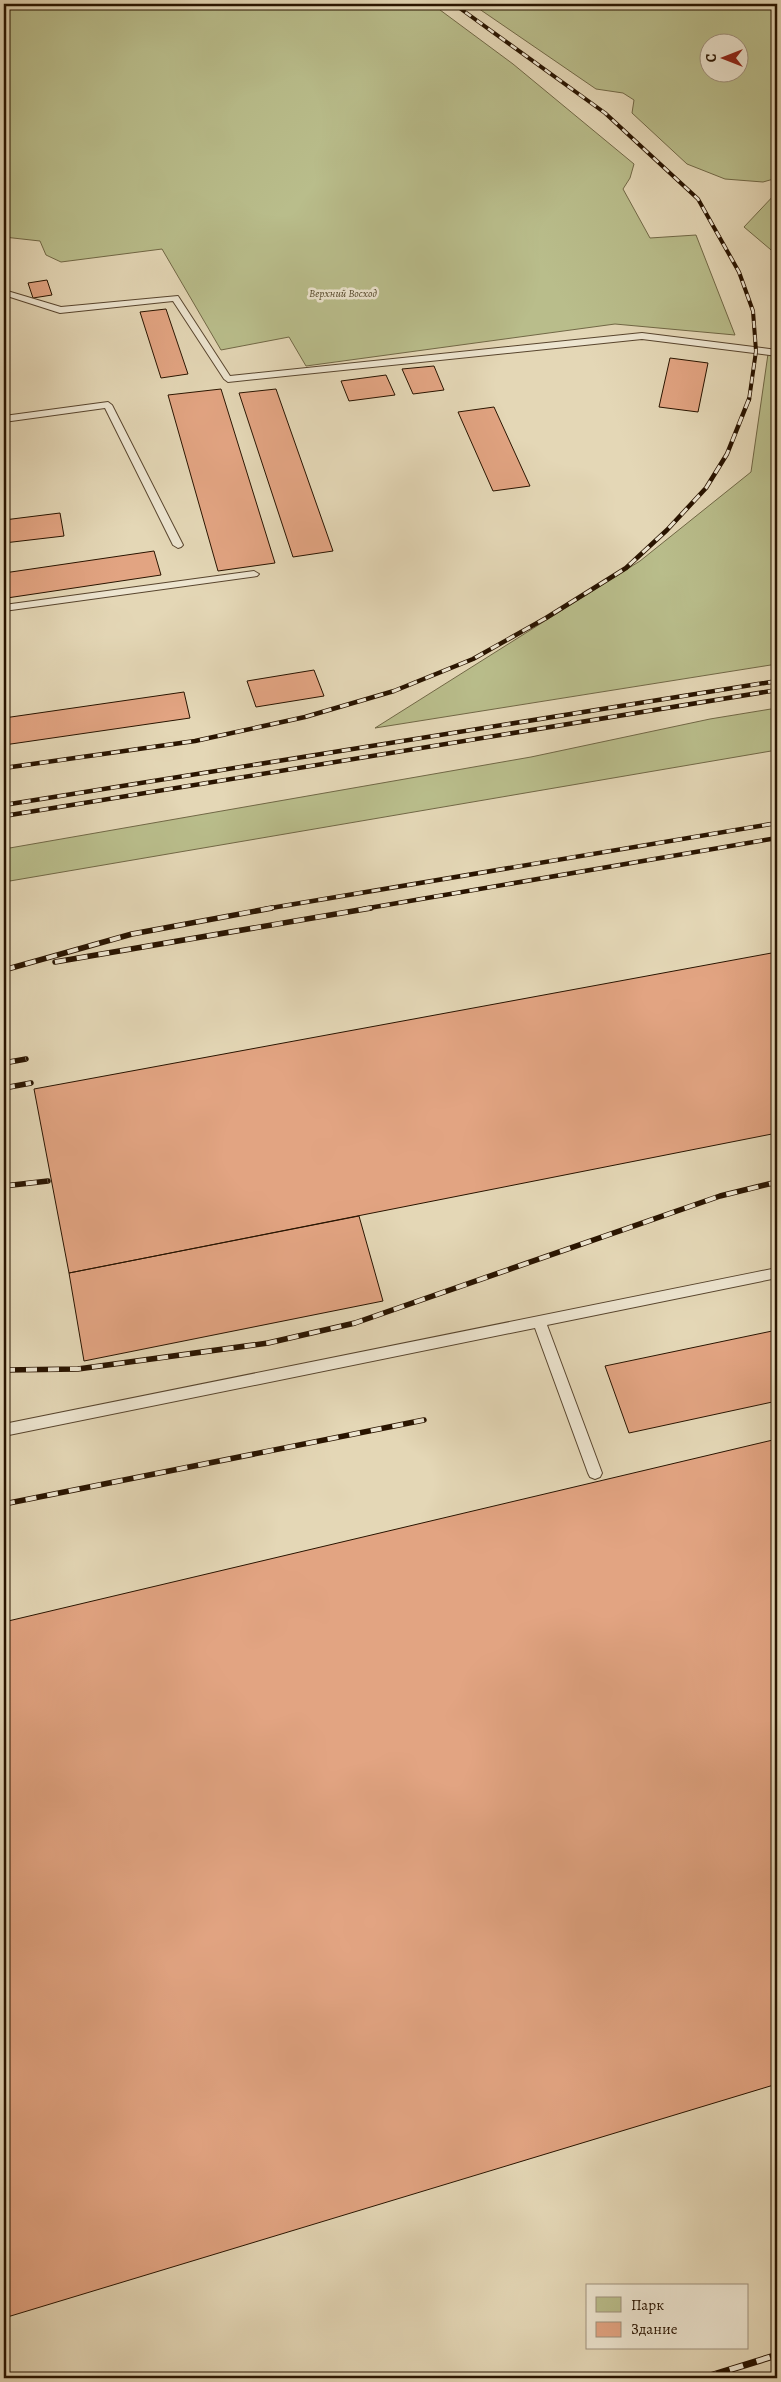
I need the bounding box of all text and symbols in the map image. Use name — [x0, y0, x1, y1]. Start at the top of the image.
north arrow — [698, 32, 748, 82]
text: С — [702, 53, 721, 62]
park label: Верхний Восход — [309, 286, 377, 301]
legend — [586, 2284, 748, 2350]
text: Парк — [631, 2295, 664, 2315]
text: Здание — [631, 2319, 678, 2339]

